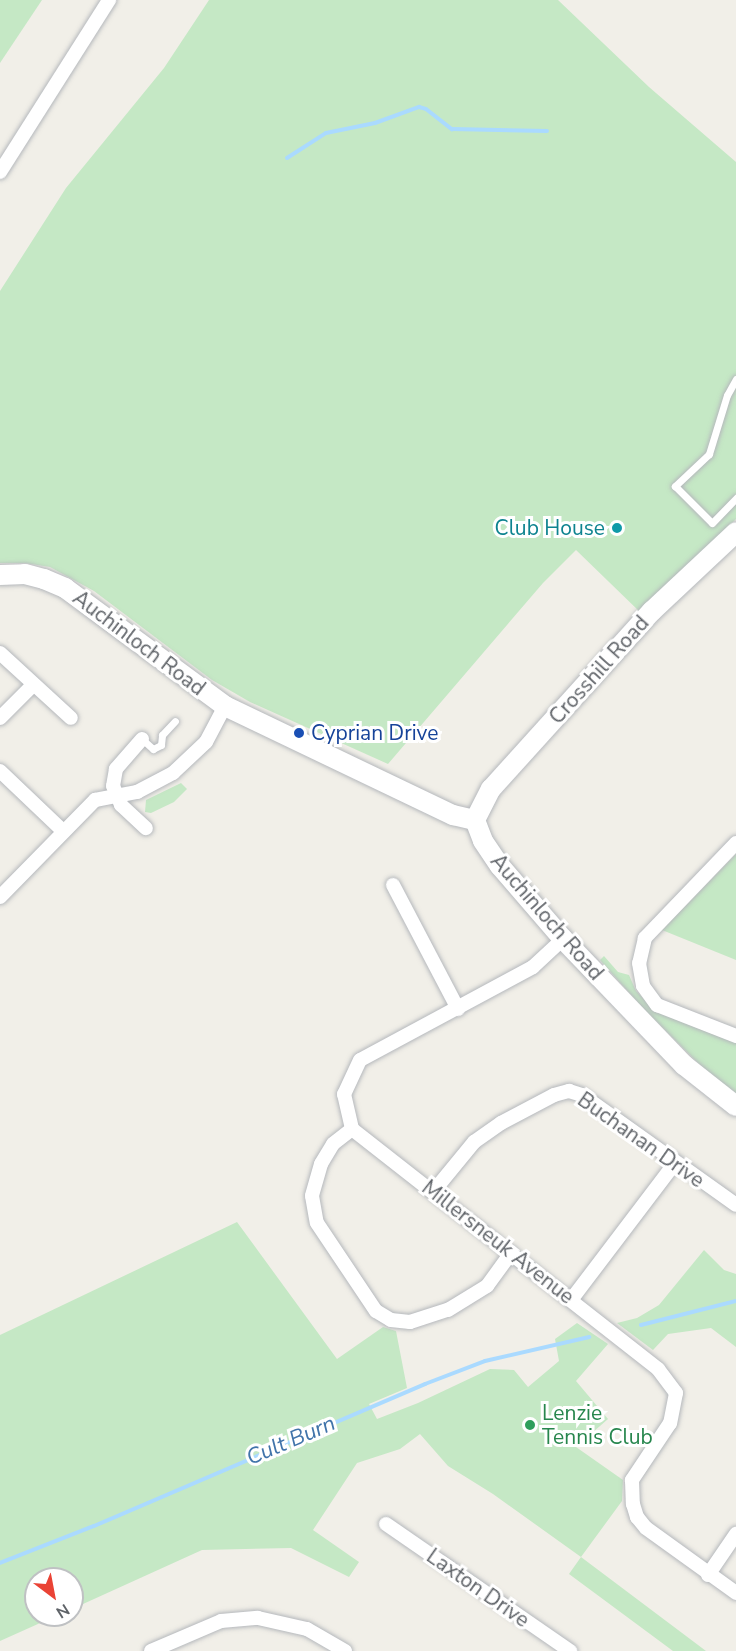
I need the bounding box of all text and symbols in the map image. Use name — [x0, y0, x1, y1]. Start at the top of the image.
place label: Club House — [495, 515, 605, 541]
marker: Club House — [610, 521, 624, 535]
street label: Auchinloch Road — [68, 585, 210, 701]
street label: Crosshill Road — [544, 611, 654, 729]
place label: Cyprian Drive — [311, 720, 438, 746]
marker: Cyprian Drive — [292, 726, 306, 740]
street label: Auchinloch Road — [485, 849, 609, 985]
street label: Buchanan Drive — [573, 1087, 709, 1193]
street label: Millersneuk Avenue — [417, 1175, 579, 1309]
place label: Lenzie Tennis Club — [542, 1400, 653, 1450]
water label: Cult Burn — [243, 1410, 339, 1472]
marker: Lenzie Tennis Club — [523, 1418, 537, 1432]
street label: Laxton Drive — [422, 1543, 534, 1633]
north arrow — [24, 1567, 84, 1627]
text: N — [52, 1598, 73, 1623]

